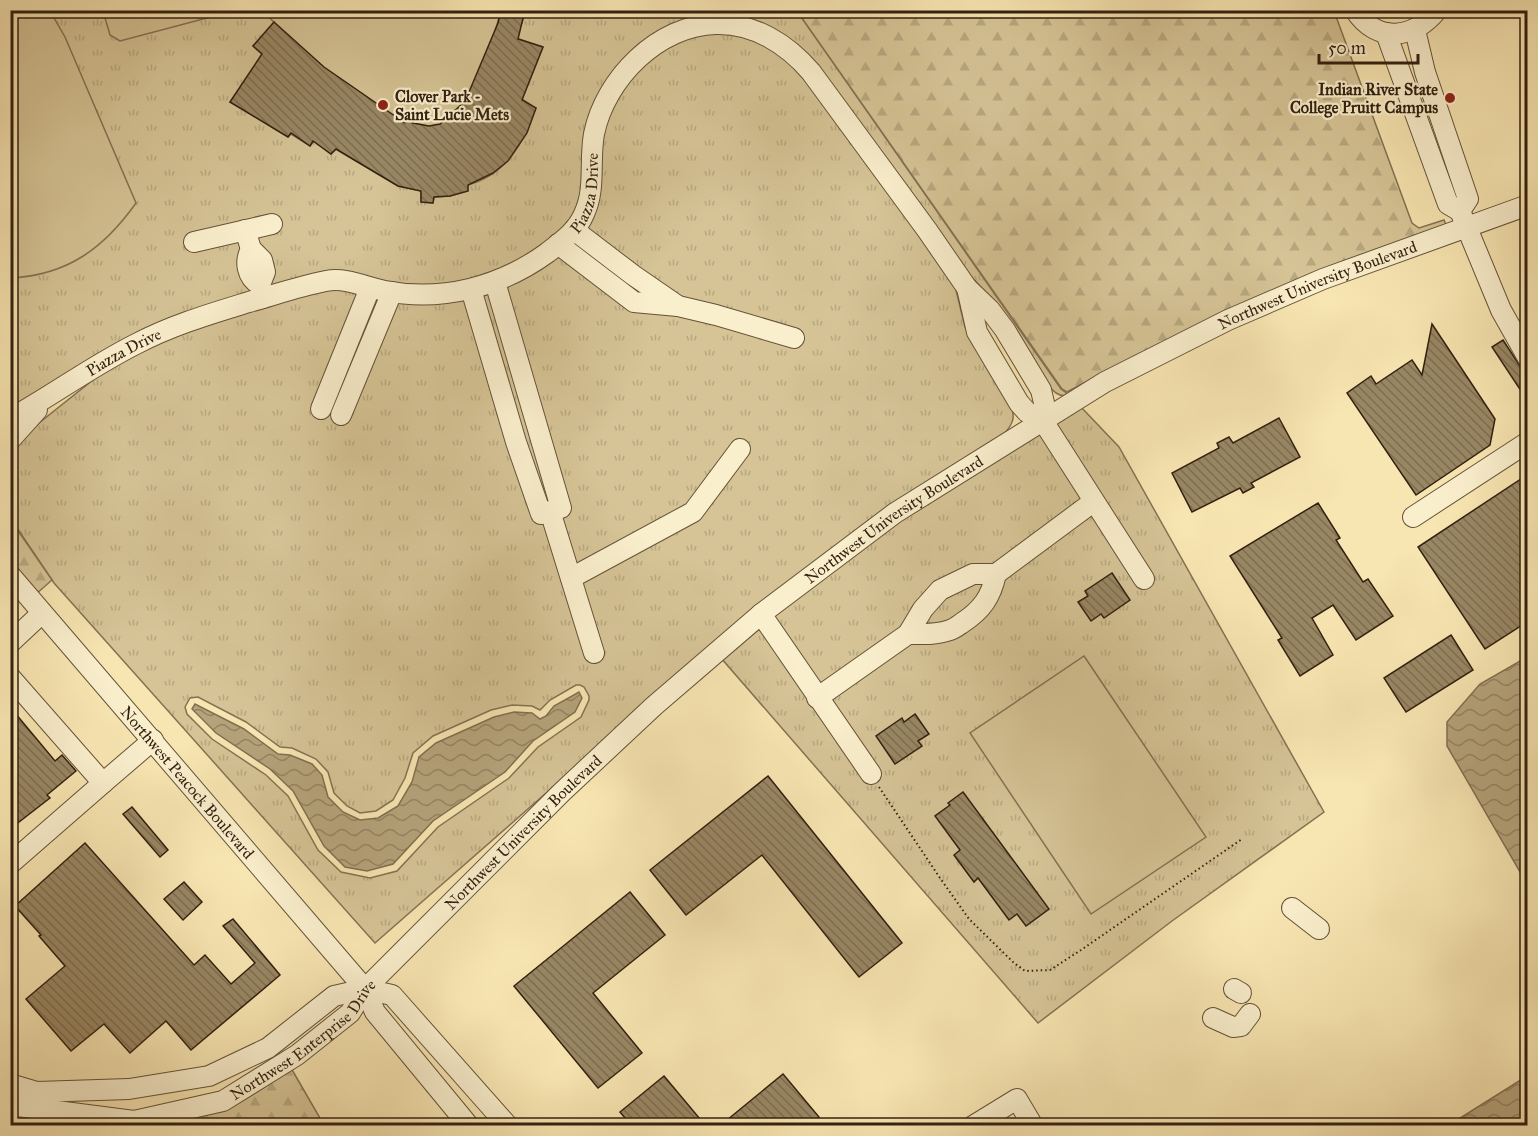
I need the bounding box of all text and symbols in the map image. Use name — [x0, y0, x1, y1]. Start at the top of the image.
scale bar — [1319, 27, 1418, 65]
text: 50 m — [1328, 37, 1366, 59]
place label: Indian River State College Pruitt Campus — [1290, 80, 1438, 118]
place label: Clover Park - Saint Lucie Mets — [395, 87, 509, 124]
marker: Indian River State College Pruitt Campus — [1443, 91, 1457, 105]
marker: Clover Park - Saint Lucie Mets — [376, 98, 390, 112]
street label: Piazza Drive — [566, 152, 602, 237]
street label: Northwest University Boulevard — [1215, 237, 1419, 334]
street label: Piazza Drive — [83, 324, 164, 380]
street label: Northwest University Boulevard — [801, 452, 986, 588]
street label: Northwest Peacock Boulevard — [117, 702, 258, 863]
street label: Northwest University Boulevard — [441, 751, 606, 914]
street label: Northwest Enterprise Drive — [227, 975, 380, 1104]

